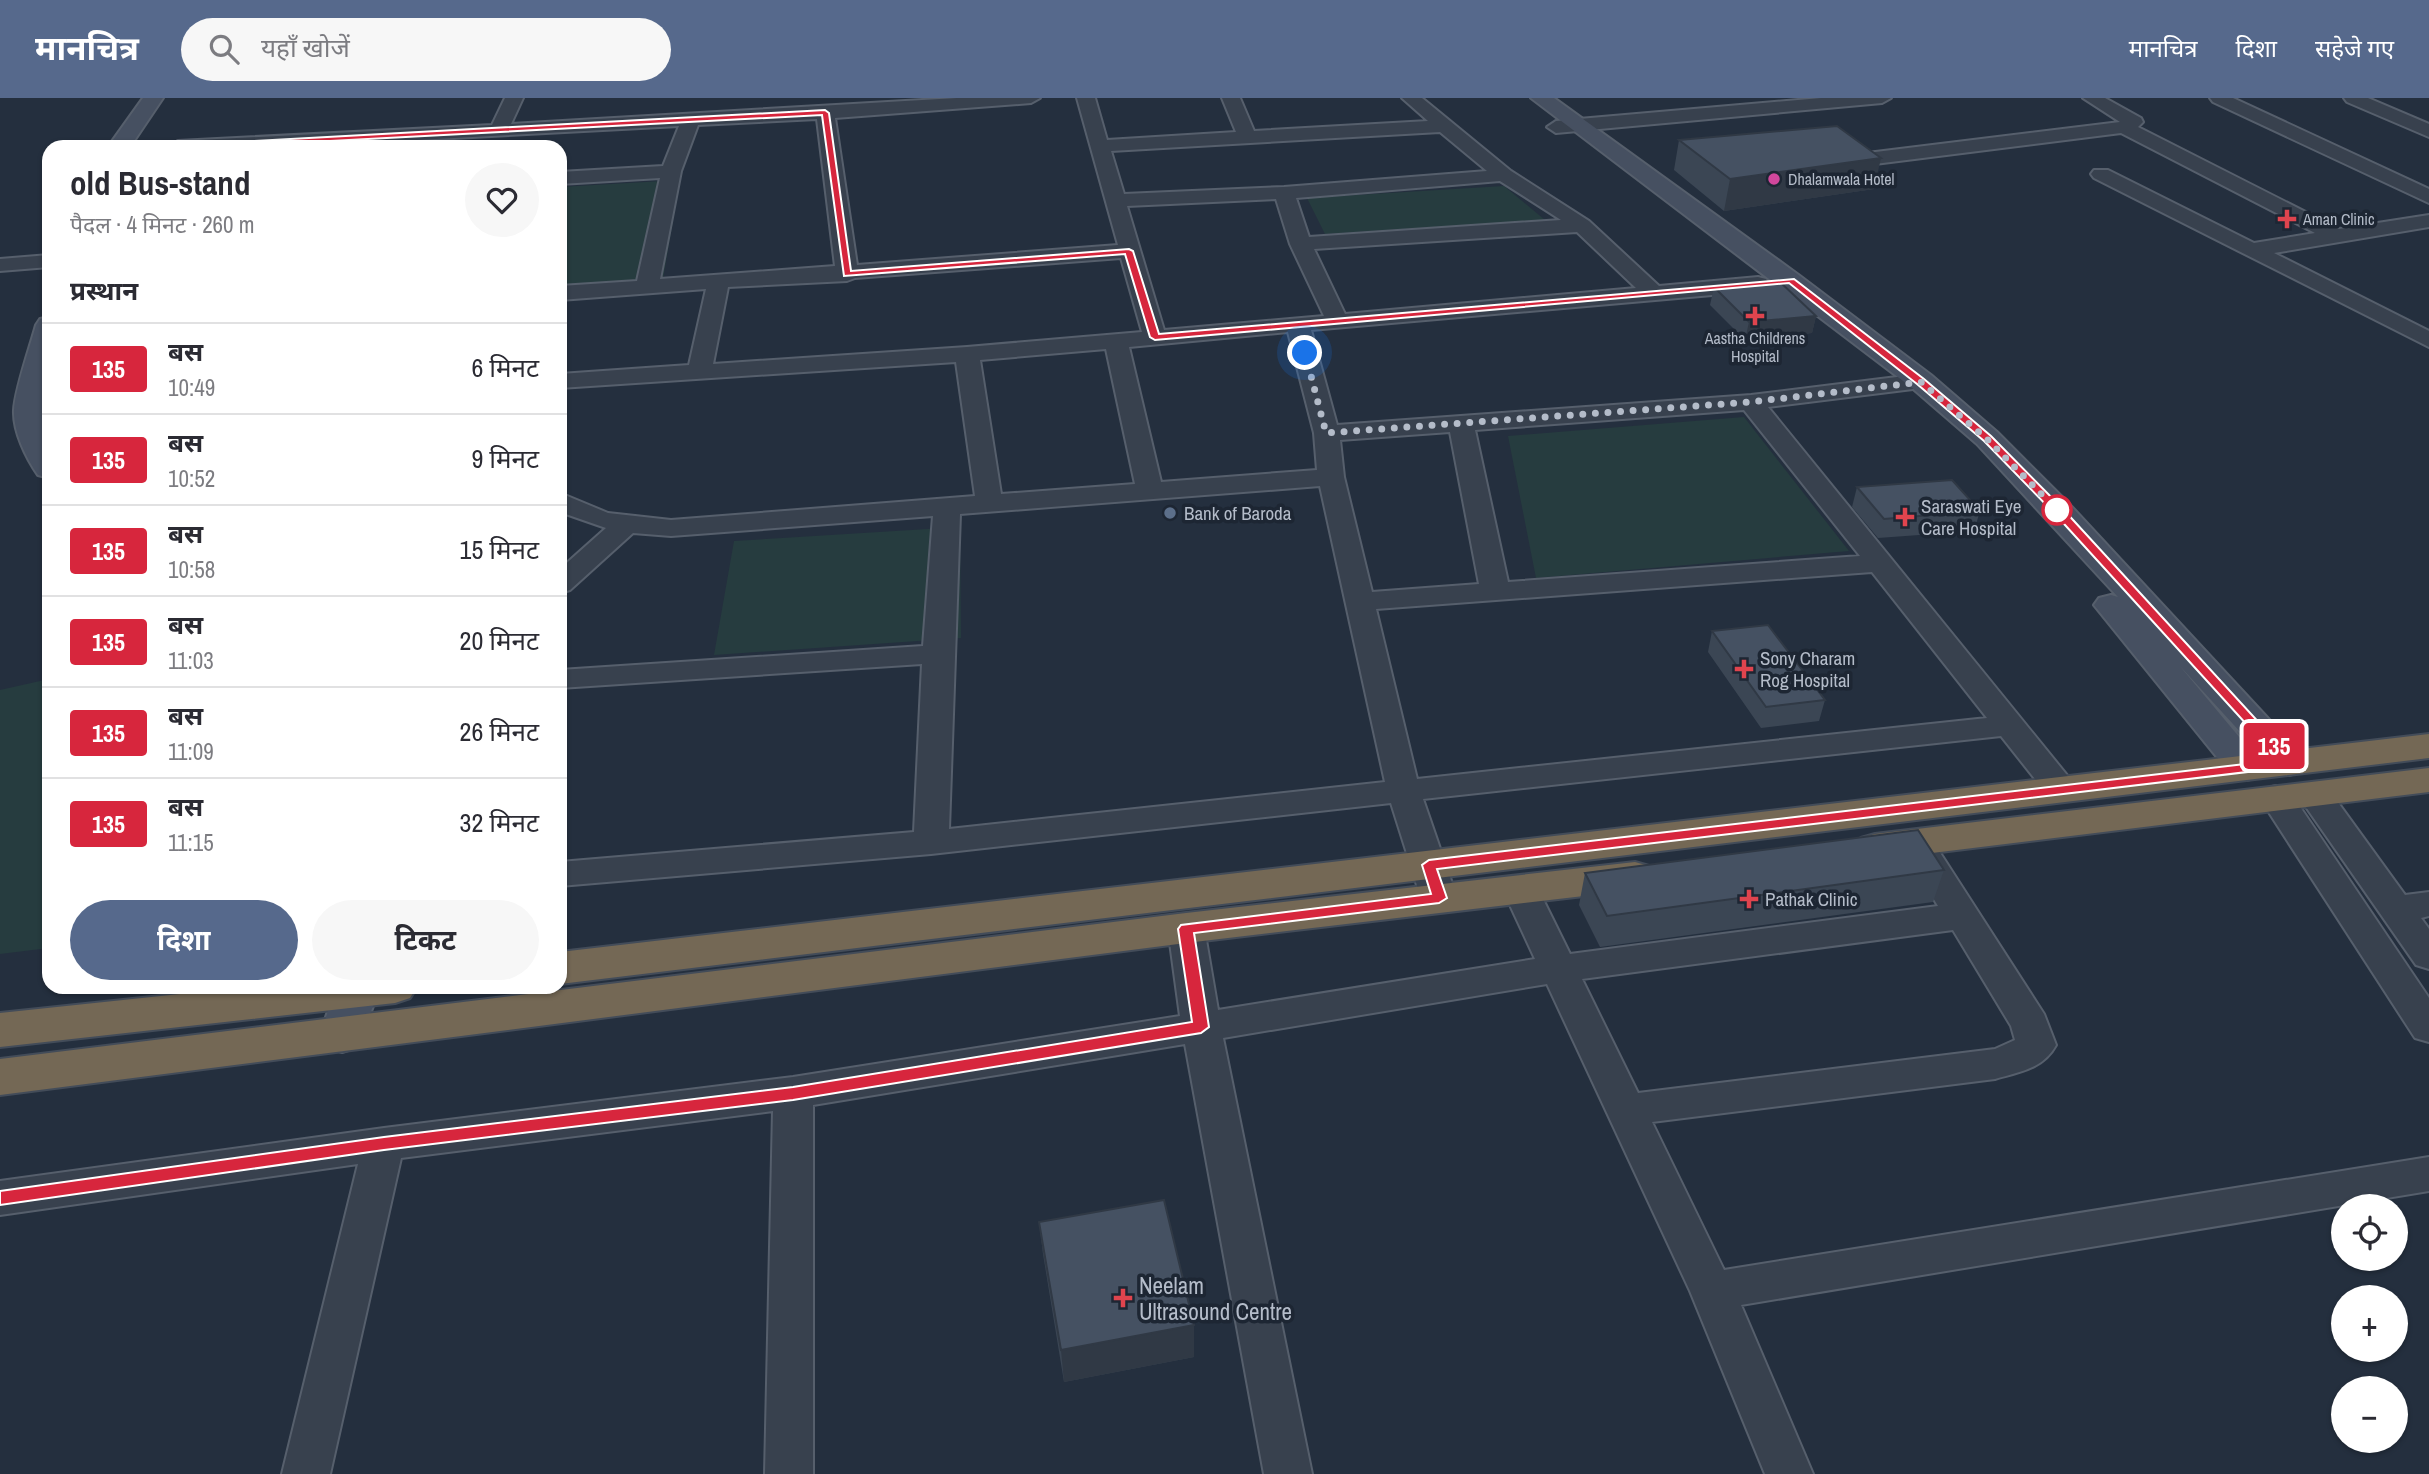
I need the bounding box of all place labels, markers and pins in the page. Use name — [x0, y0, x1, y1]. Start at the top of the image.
place label: Dhalamwala Hotel — [1788, 168, 1895, 190]
marker: Dhalamwala Hotel — [1766, 171, 1782, 187]
place label: Aman Clinic — [2302, 208, 2375, 230]
marker: Aman Clinic — [2277, 209, 2297, 229]
marker: Aastha Childrens Hospital — [1745, 306, 1765, 326]
place label: Aastha Childrens Hospital — [1704, 327, 1805, 367]
place label: Saraswati Eye Care Hospital — [1921, 493, 2021, 541]
unlabelled marker — [2042, 495, 2072, 525]
place label: Bank of Baroda — [1184, 500, 1292, 526]
marker: Bank of Baroda — [1162, 505, 1178, 521]
marker: Saraswati Eye Care Hospital — [1895, 507, 1915, 527]
place label: Sony Charam Rog Hospital — [1760, 645, 1855, 693]
marker: Sony Charam Rog Hospital — [1734, 659, 1754, 679]
place label: Pathak Clinic — [1765, 886, 1858, 912]
marker: Pathak Clinic — [1739, 889, 1759, 909]
place label: Neelam Ultrasound Centre — [1139, 1270, 1292, 1327]
marker: Neelam Ultrasound Centre — [1113, 1288, 1133, 1308]

